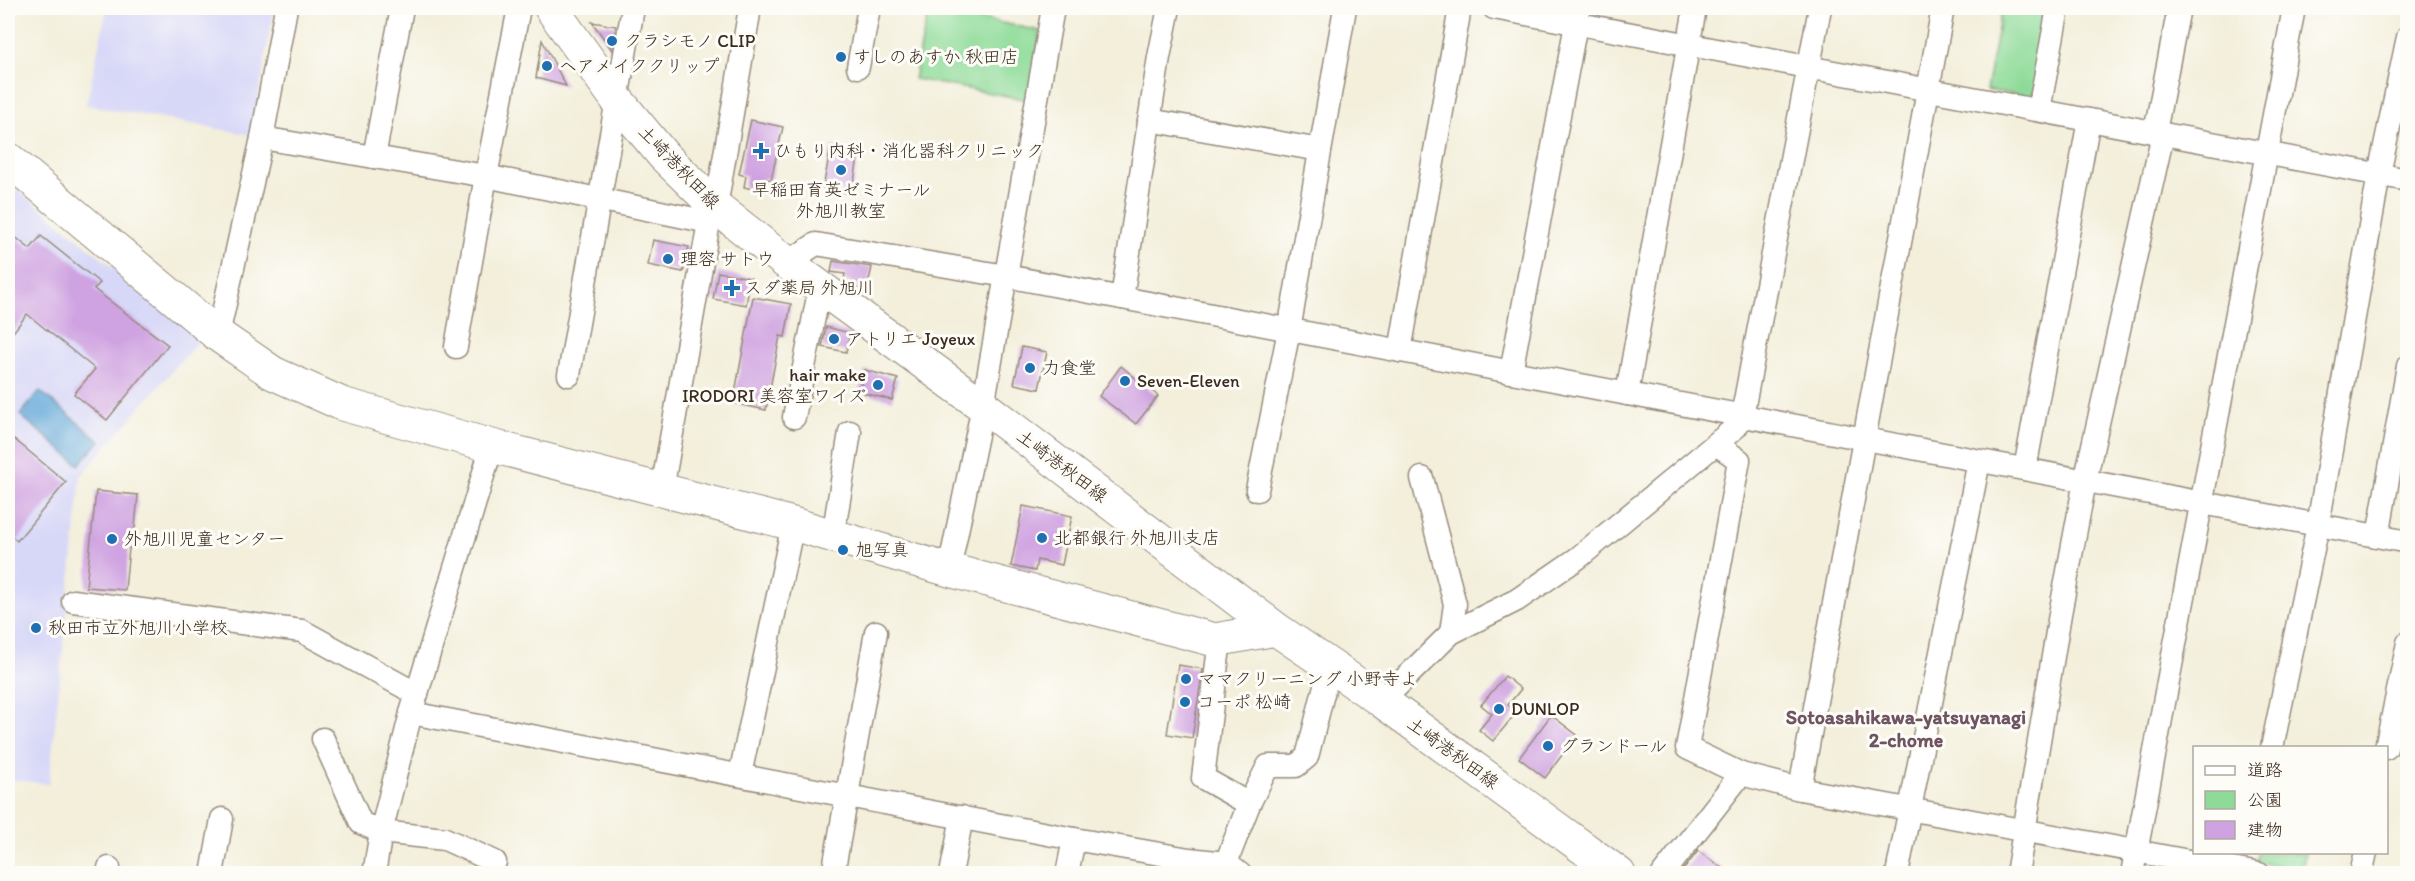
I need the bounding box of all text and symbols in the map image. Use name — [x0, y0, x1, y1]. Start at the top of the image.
place label: クラシモノ CLIP — [624, 30, 756, 52]
marker: クラシモノ CLIP — [605, 34, 619, 48]
place label: すしのあすか 秋田店 — [853, 46, 1019, 68]
marker: すしのあすか 秋田店 — [834, 50, 848, 64]
place label: ヘアメイククリップ — [559, 55, 720, 77]
marker: ヘアメイククリップ — [540, 59, 554, 73]
street label: 土崎港秋田線 — [634, 121, 724, 213]
place label: ひもり内科・消化器科クリニック — [774, 140, 1044, 162]
marker: ひもり内科・消化器科クリニック — [752, 142, 770, 160]
marker: 早稲田育英ゼミナール 外旭川教室 — [834, 163, 848, 177]
place label: 早稲田育英ゼミナール 外旭川教室 — [752, 179, 930, 222]
place label: 理容 サトウ — [680, 248, 774, 270]
marker: 理容 サトウ — [661, 252, 675, 266]
place label: スダ薬局 外旭川 — [744, 277, 874, 299]
marker: スダ薬局 外旭川 — [725, 281, 739, 295]
place label: アトリエ Joyeux — [846, 328, 976, 350]
marker: アトリエ Joyeux — [827, 332, 841, 346]
place label: 力食堂 — [1042, 357, 1096, 379]
marker: 力食堂 — [1023, 361, 1037, 375]
place label: hair make IRODORI 美容室ワイズ — [682, 364, 866, 407]
place label: Seven-Eleven — [1137, 370, 1240, 392]
marker: Seven-Eleven — [1118, 374, 1132, 388]
marker: hair make IRODORI 美容室ワイズ — [871, 378, 885, 392]
street label: 土崎港秋田線 — [1012, 425, 1112, 507]
place label: 北都銀行 外旭川支店 — [1054, 527, 1220, 549]
place label: 外旭川児童センター — [124, 528, 285, 550]
marker: 北都銀行 外旭川支店 — [1035, 531, 1049, 545]
marker: 外旭川児童センター — [105, 532, 119, 546]
place label: 旭写真 — [855, 539, 909, 561]
marker: 旭写真 — [836, 543, 850, 557]
place label: 秋田市立外旭川小学校 — [48, 617, 228, 639]
marker: 秋田市立外旭川小学校 — [29, 621, 43, 635]
place label: ママクリーニング 小野寺よ — [1198, 668, 1418, 690]
marker: ママクリーニング 小野寺よ — [1179, 672, 1193, 686]
place label: コーポ 松崎 — [1197, 691, 1291, 713]
marker: コーポ 松崎 — [1178, 695, 1192, 709]
place label: DUNLOP — [1511, 698, 1579, 720]
marker: DUNLOP — [1492, 702, 1506, 716]
district label: Sotoasahikawa-yatsuyanagi 2-chome — [1786, 705, 2026, 752]
street label: 土崎港秋田線 — [1403, 712, 1503, 794]
place label: グランドール — [1560, 735, 1667, 757]
marker: グランドール — [1541, 739, 1555, 753]
legend — [2193, 746, 2388, 854]
text: 道路 — [2247, 759, 2283, 781]
text: 公園 — [2247, 789, 2283, 811]
text: 建物 — [2247, 819, 2283, 841]

